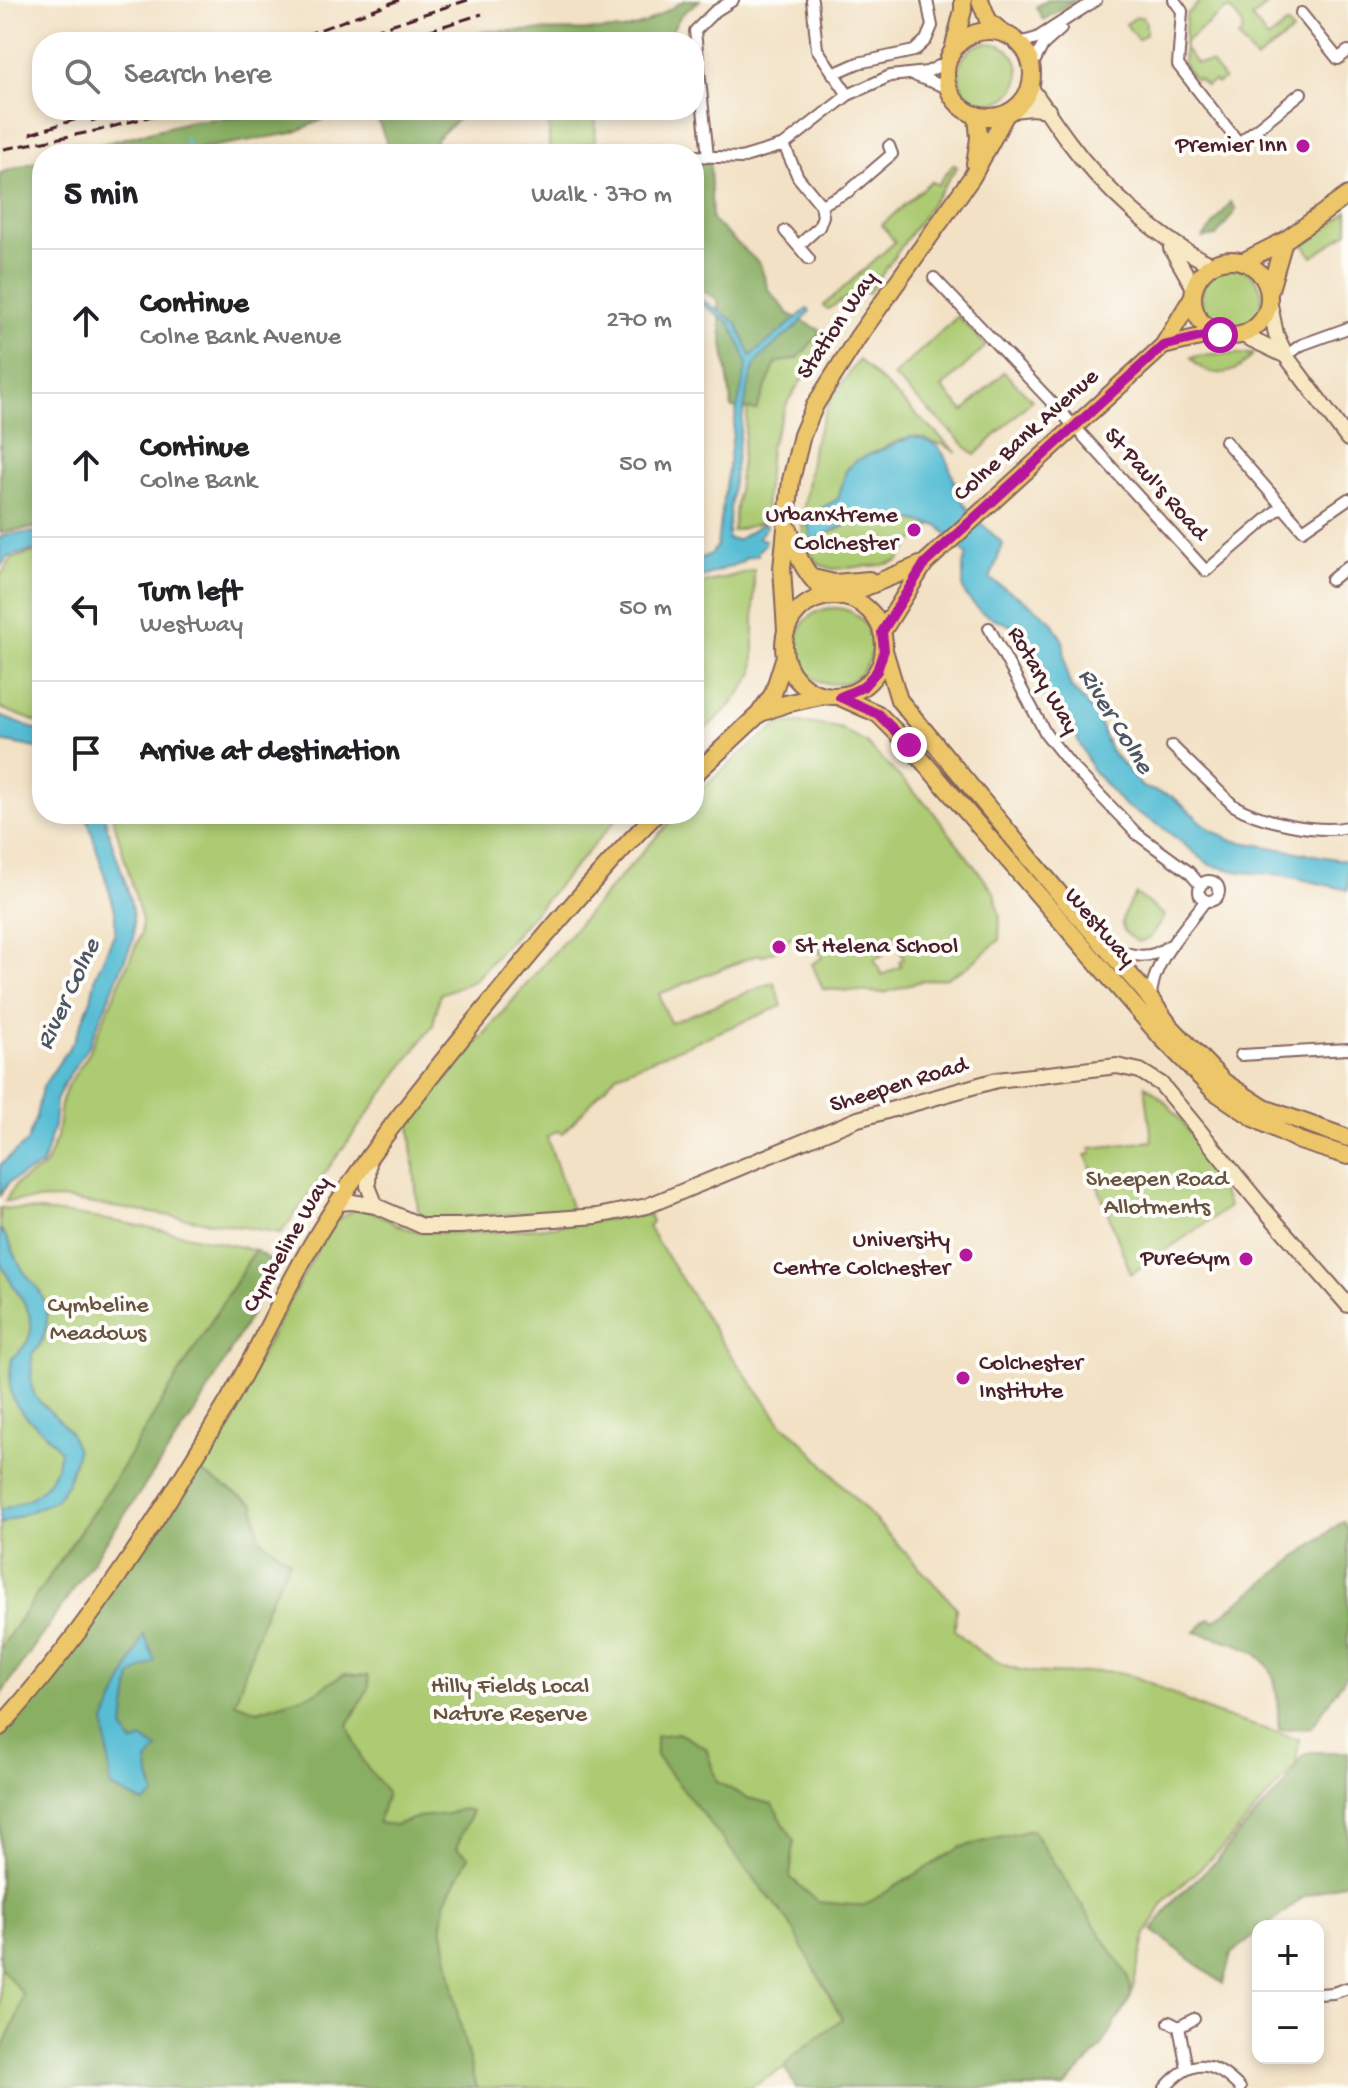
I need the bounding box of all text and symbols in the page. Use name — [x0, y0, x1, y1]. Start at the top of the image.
search box — [32, 32, 704, 120]
icon: search — [60, 54, 104, 98]
text: Search here — [124, 59, 272, 94]
place label: Premier Inn — [1174, 132, 1288, 161]
marker: Premier Inn — [1294, 137, 1312, 155]
text: 5 min — [64, 176, 138, 216]
text: Walk · 370 m — [531, 181, 672, 212]
street label: Station Way — [791, 266, 885, 386]
text: Continue — [140, 288, 249, 323]
icon: ahead — [64, 299, 108, 343]
text: 270 m — [606, 306, 672, 337]
route start — [1202, 317, 1238, 353]
text: Colne Bank Avenue — [140, 323, 341, 354]
street label: Colne Bank Avenue — [948, 363, 1106, 509]
street label: St Paul's Road — [1096, 422, 1215, 549]
text: Continue — [140, 432, 249, 467]
icon: ahead — [64, 443, 108, 487]
text: 50 m — [619, 450, 672, 481]
text: Colne Bank — [140, 467, 257, 498]
place label: UrbanXtreme Colchester — [765, 502, 901, 559]
marker: UrbanXtreme Colchester — [905, 521, 923, 539]
text: Turn left — [140, 576, 241, 611]
icon: left — [64, 587, 108, 631]
text: 50 m — [619, 594, 672, 625]
text: Westway — [140, 611, 243, 642]
street label: Rotary Way — [1000, 622, 1085, 740]
water label: River Colne — [1069, 663, 1159, 782]
route end — [891, 727, 927, 763]
icon: arrive — [64, 731, 108, 775]
text: Arrive at destination — [140, 736, 400, 771]
street label: Westway — [1057, 883, 1141, 974]
water label: River Colne — [31, 933, 110, 1055]
place label: St Helena School — [795, 933, 958, 962]
marker: St Helena School — [770, 938, 788, 956]
street label: Sheepen Road — [827, 1051, 973, 1121]
park label: Sheepen Road Allotments — [1086, 1166, 1230, 1223]
street label: Cymbeline Way — [237, 1172, 339, 1318]
place label: University Centre Colchester — [773, 1227, 953, 1284]
place label: PureGym — [1140, 1245, 1230, 1274]
marker: University Centre Colchester — [957, 1246, 975, 1264]
marker: PureGym — [1237, 1250, 1255, 1268]
park label: Cymbeline Meadows — [47, 1292, 149, 1349]
place label: Colchester Institute — [979, 1350, 1085, 1407]
marker: Colchester Institute — [954, 1369, 972, 1387]
park label: Hilly Fields Local Nature Reserve — [431, 1673, 589, 1730]
map controls — [1252, 1920, 1324, 2064]
button: + — [1252, 1920, 1324, 1992]
button: − — [1252, 1992, 1324, 2064]

